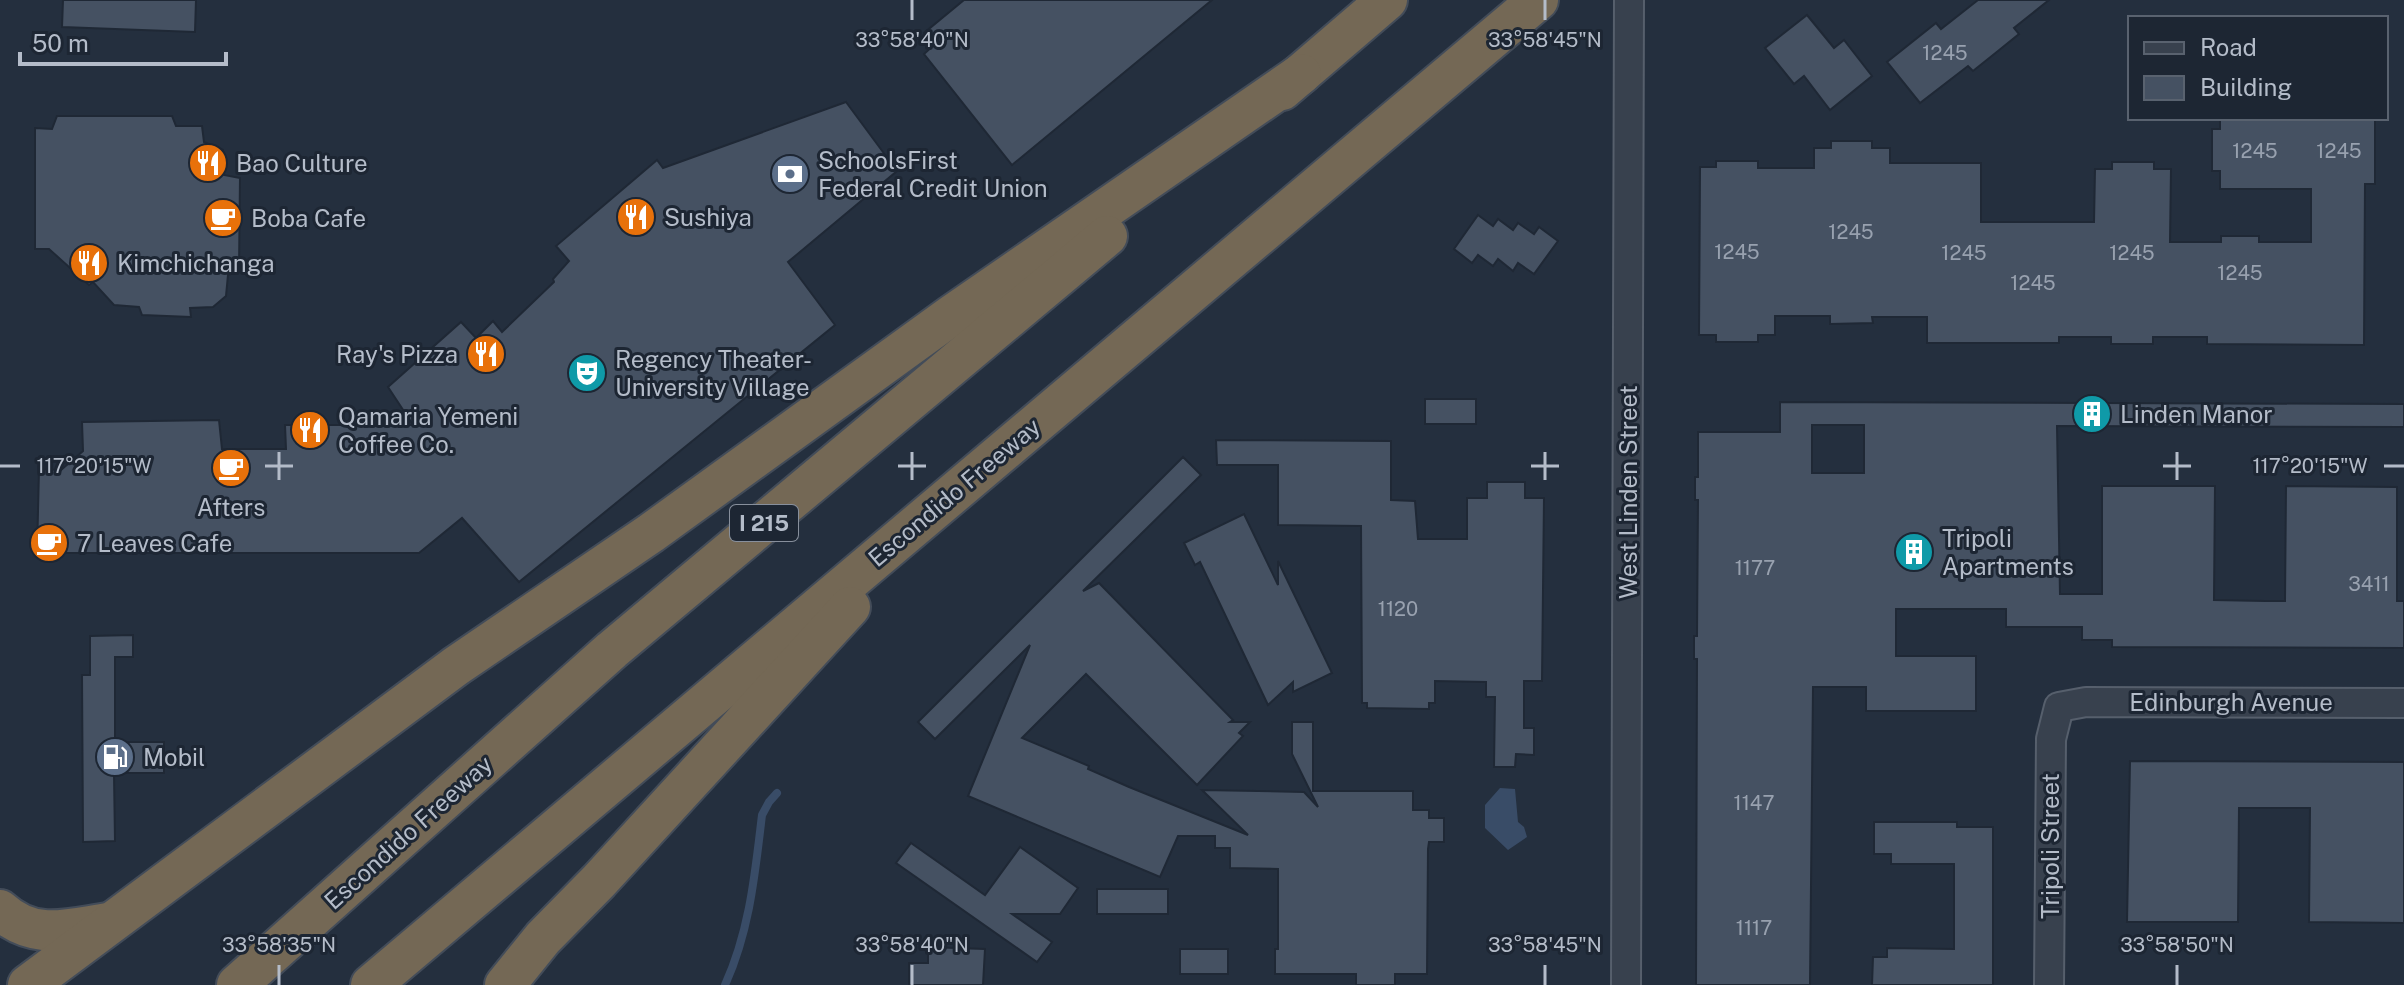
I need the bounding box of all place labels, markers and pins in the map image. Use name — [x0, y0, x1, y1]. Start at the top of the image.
restaurant icon: Bao Culture — [187, 142, 229, 184]
place label: SchoolsFirst Federal Credit Union — [818, 146, 1048, 202]
place label: Bao Culture — [236, 149, 368, 177]
bank icon: SchoolsFirst Federal Credit Union — [769, 153, 811, 195]
restaurant icon: Sushiya — [615, 196, 657, 238]
cafe icon: Boba Cafe — [202, 197, 244, 239]
place label: Sushiya — [664, 203, 752, 231]
place label: Boba Cafe — [251, 204, 366, 232]
restaurant icon: Kimchichanga — [68, 242, 110, 284]
place label: Kimchichanga — [117, 249, 275, 277]
restaurant icon: Ray's Pizza — [465, 333, 507, 375]
place label: Ray's Pizza — [336, 340, 458, 368]
place label: Regency Theater- University Village — [615, 345, 812, 401]
theatre icon: Regency Theater- University Village — [566, 352, 608, 394]
building icon: Linden Manor — [2071, 393, 2113, 435]
place label: Linden Manor — [2120, 400, 2273, 428]
place label: Qamaria Yemeni Coffee Co. — [338, 402, 518, 458]
restaurant icon: Qamaria Yemeni Coffee Co. — [289, 409, 331, 451]
cafe icon: Afters — [210, 447, 252, 489]
place label: Afters — [197, 493, 265, 521]
cafe icon: 7 Leaves Cafe — [28, 522, 70, 564]
place label: Tripoli Apartments — [1942, 524, 2074, 580]
place label: 7 Leaves Cafe — [77, 529, 232, 557]
building icon: Tripoli Apartments — [1893, 531, 1935, 573]
fuel station icon: Mobil — [94, 736, 136, 778]
place label: Mobil — [143, 743, 205, 771]

